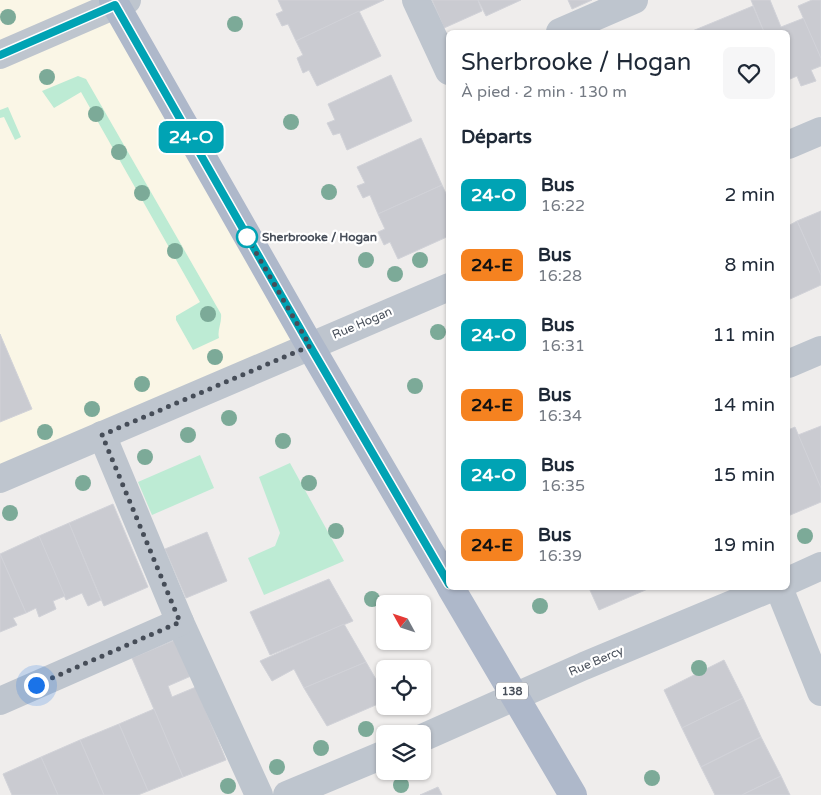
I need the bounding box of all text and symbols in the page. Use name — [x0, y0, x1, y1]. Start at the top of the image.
button: heart — [723, 47, 775, 99]
text: Sherbrooke / Hogan — [461, 48, 691, 77]
text: À pied · 2 min · 130 m — [461, 82, 627, 102]
line badge: 24-O — [156, 121, 226, 153]
text: 24-O — [169, 126, 213, 148]
text: Départs — [461, 126, 532, 148]
text: Bus — [541, 174, 574, 196]
text: 24-O — [471, 184, 516, 206]
text: 2 min — [724, 184, 775, 206]
text: 16:22 — [541, 196, 585, 216]
marker: Sherbrooke / Hogan — [236, 226, 258, 248]
place label: Sherbrooke / Hogan — [262, 230, 377, 245]
text: Bus — [538, 244, 571, 266]
text: 24-E — [471, 254, 513, 276]
text: 8 min — [724, 254, 775, 276]
text: 16:28 — [538, 266, 582, 286]
street label: Rue Hogan — [330, 304, 394, 342]
text: Bus — [541, 314, 574, 336]
text: 24-O — [471, 324, 516, 346]
text: 11 min — [712, 324, 775, 346]
text: 16:31 — [541, 336, 585, 356]
text: Bus — [538, 384, 571, 406]
text: 24-E — [471, 394, 513, 416]
text: 14 min — [712, 394, 775, 416]
text: 16:34 — [538, 406, 582, 426]
text: Bus — [541, 454, 574, 476]
text: 24-O — [471, 464, 516, 486]
text: 15 min — [712, 464, 775, 486]
text: 16:35 — [541, 476, 585, 496]
text: Bus — [538, 524, 571, 546]
text: 24-E — [471, 534, 513, 556]
text: 19 min — [712, 534, 775, 556]
text: 16:39 — [538, 546, 582, 566]
north arrow — [376, 595, 431, 650]
map controls — [376, 595, 431, 780]
street label: Rue Bercy — [567, 643, 626, 679]
button: locate — [376, 660, 431, 715]
your location — [24, 673, 49, 698]
road number: 138 — [496, 682, 528, 699]
button: layers — [376, 725, 431, 780]

